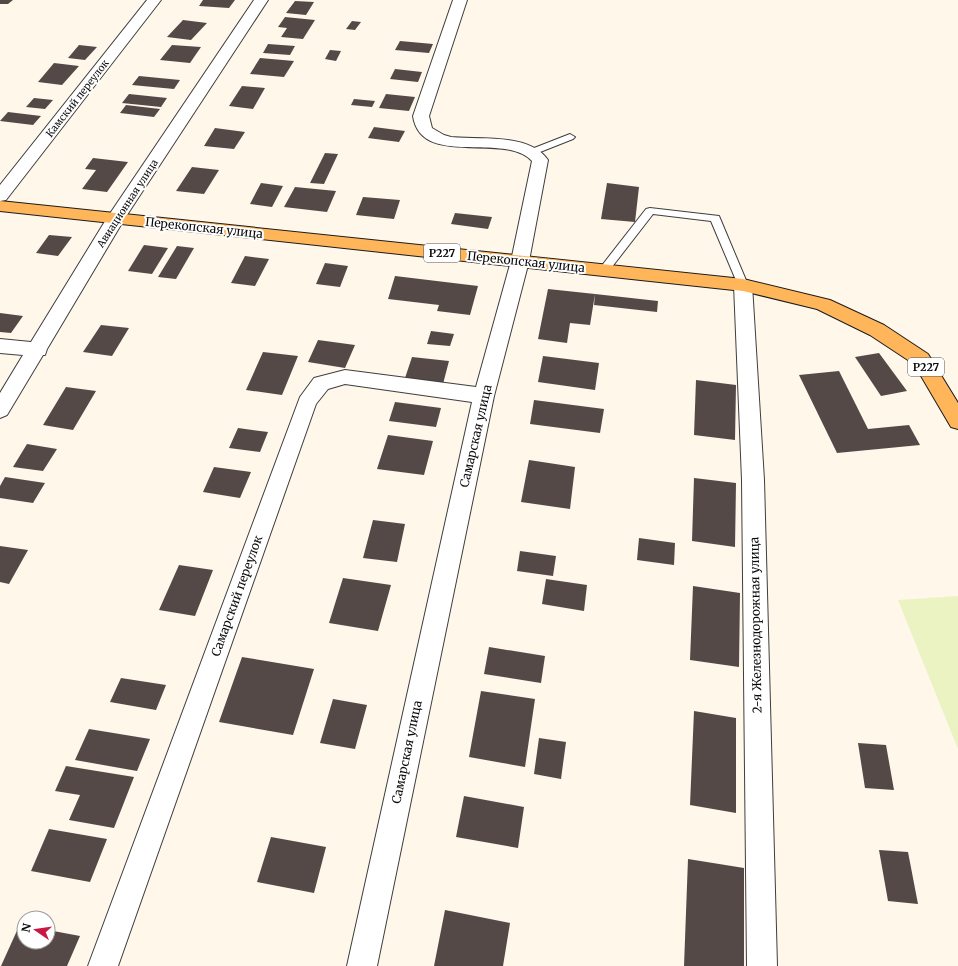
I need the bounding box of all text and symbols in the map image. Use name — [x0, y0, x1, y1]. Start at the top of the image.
street label: Камский переулок — [43, 56, 112, 140]
street label: Авиационная улица — [93, 156, 161, 251]
street label: Перекопская улица — [144, 214, 264, 241]
road number: Р227 — [424, 244, 460, 262]
street label: Перекопская улица — [466, 248, 586, 275]
road number: Р227 — [908, 358, 944, 376]
street label: Самарская улица — [456, 382, 495, 489]
street label: Самарский переулок — [208, 533, 266, 658]
street label: 2-я Железнодорожная улица — [746, 536, 765, 713]
street label: Самарская улица — [388, 698, 425, 805]
north arrow — [16, 910, 56, 950]
text: N — [18, 922, 34, 934]

